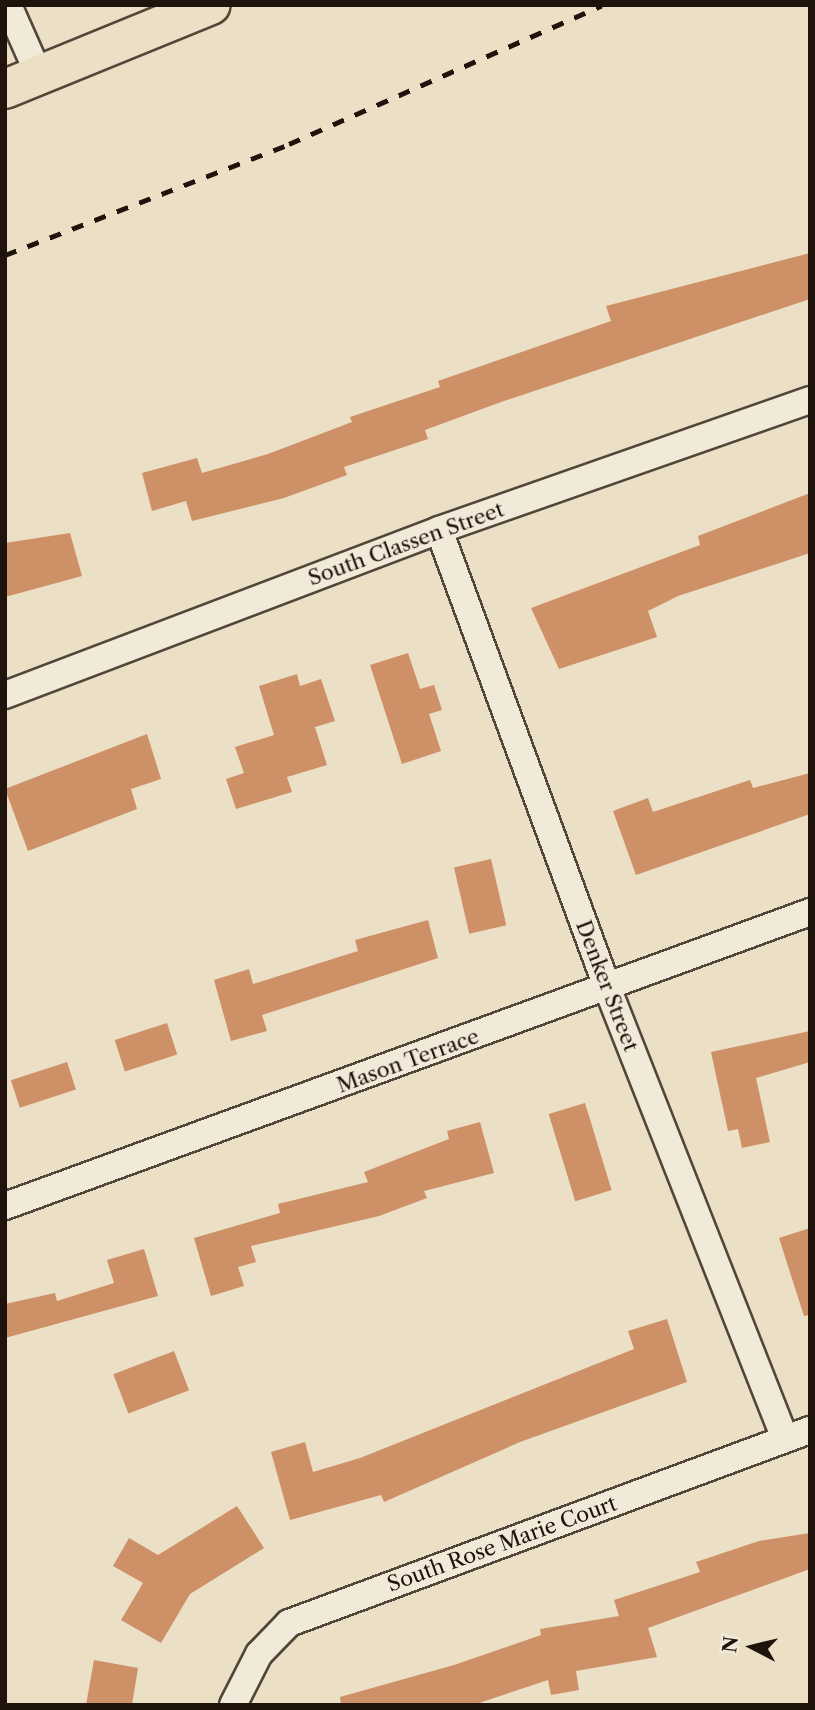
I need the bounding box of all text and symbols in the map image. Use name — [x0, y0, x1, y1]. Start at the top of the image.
street label: South Classen Street — [305, 497, 507, 591]
street label: Denker Street — [570, 917, 644, 1055]
street label: Mason Terrace — [333, 1024, 483, 1098]
street label: South Rose Marie Court — [384, 1491, 620, 1597]
north arrow — [717, 1612, 787, 1682]
text: N — [718, 1635, 743, 1654]

